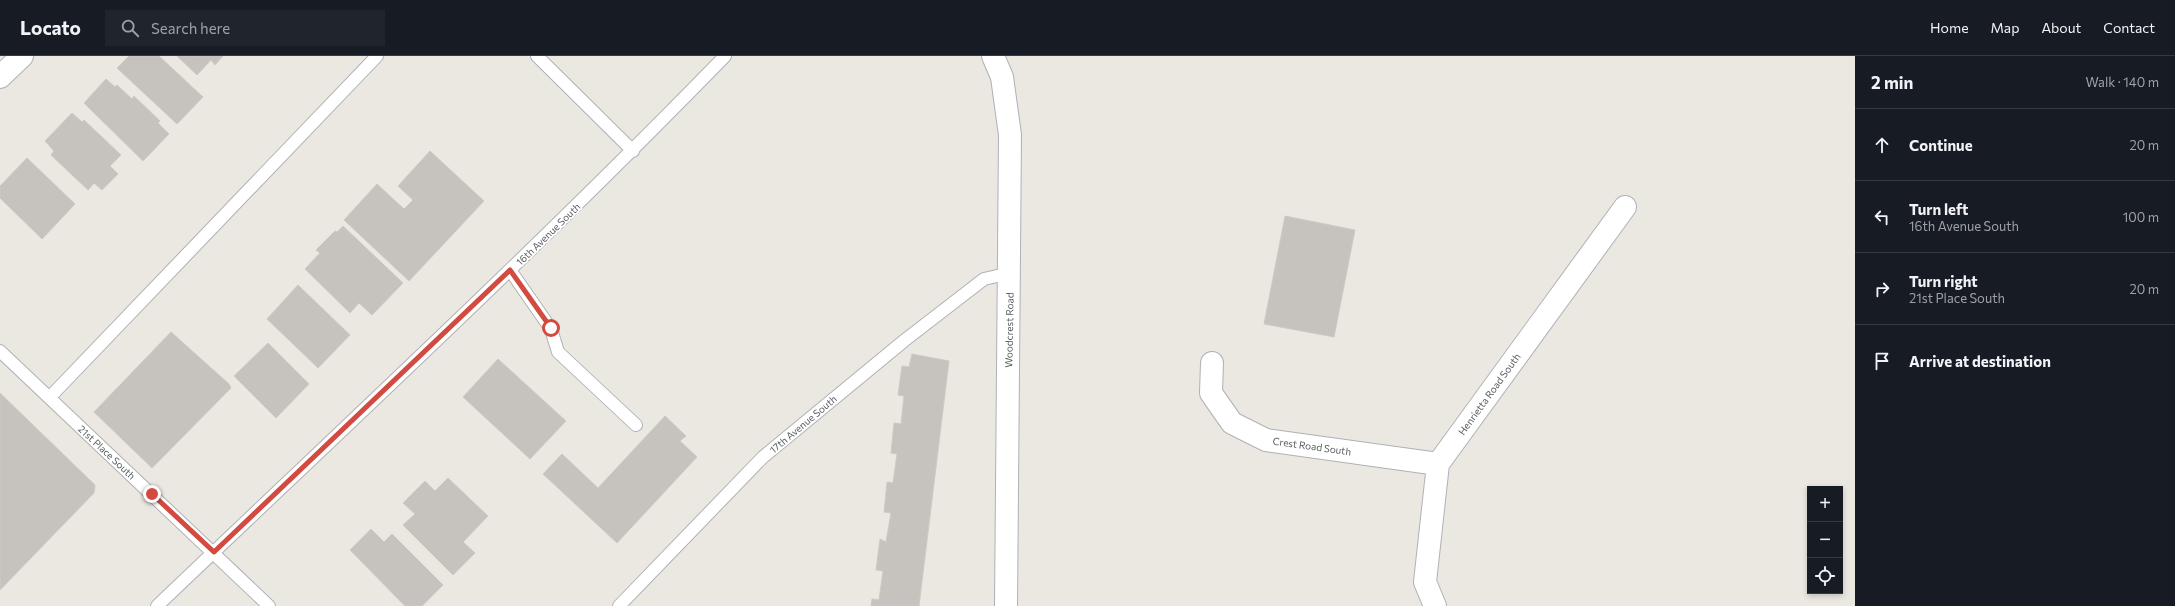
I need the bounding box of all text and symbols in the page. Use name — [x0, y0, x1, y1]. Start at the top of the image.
search box — [105, 10, 385, 46]
text: Locato — [20, 16, 81, 39]
icon: search — [119, 17, 141, 39]
text: Search here — [151, 19, 230, 37]
text: Home — [1930, 19, 1969, 36]
text: Map — [1991, 19, 2019, 36]
text: About — [2041, 19, 2081, 36]
text: Contact — [2103, 19, 2155, 36]
text: 2 min — [1871, 72, 1913, 93]
text: Walk · 140 m — [2086, 74, 2159, 90]
icon: ahead — [1871, 134, 1893, 156]
text: Continue — [1909, 136, 1973, 154]
text: 20 m — [2130, 137, 2159, 153]
street label: 16th Avenue South — [513, 200, 583, 268]
text: Turn left — [1909, 200, 1968, 218]
icon: left — [1871, 206, 1893, 228]
text: 100 m — [2123, 209, 2159, 225]
text: 16th Avenue South — [1909, 218, 2019, 234]
text: Turn right — [1909, 272, 1978, 290]
icon: right — [1871, 278, 1893, 300]
text: 20 m — [2130, 281, 2159, 297]
text: 21st Place South — [1909, 290, 2005, 306]
street label: Woodcrest Road — [1002, 292, 1016, 368]
route start — [542, 319, 560, 337]
icon: arrive — [1871, 350, 1893, 372]
street label: Henrietta Road South — [1455, 351, 1523, 437]
text: Arrive at destination — [1909, 352, 2051, 370]
street label: 17th Avenue South — [767, 392, 839, 456]
street label: 21st Place South — [76, 422, 138, 482]
street label: Crest Road South — [1272, 435, 1352, 457]
route end — [143, 485, 161, 503]
map controls — [1807, 486, 1843, 594]
button: + — [1807, 486, 1843, 522]
button: − — [1807, 522, 1843, 558]
button: locate — [1807, 558, 1843, 594]

